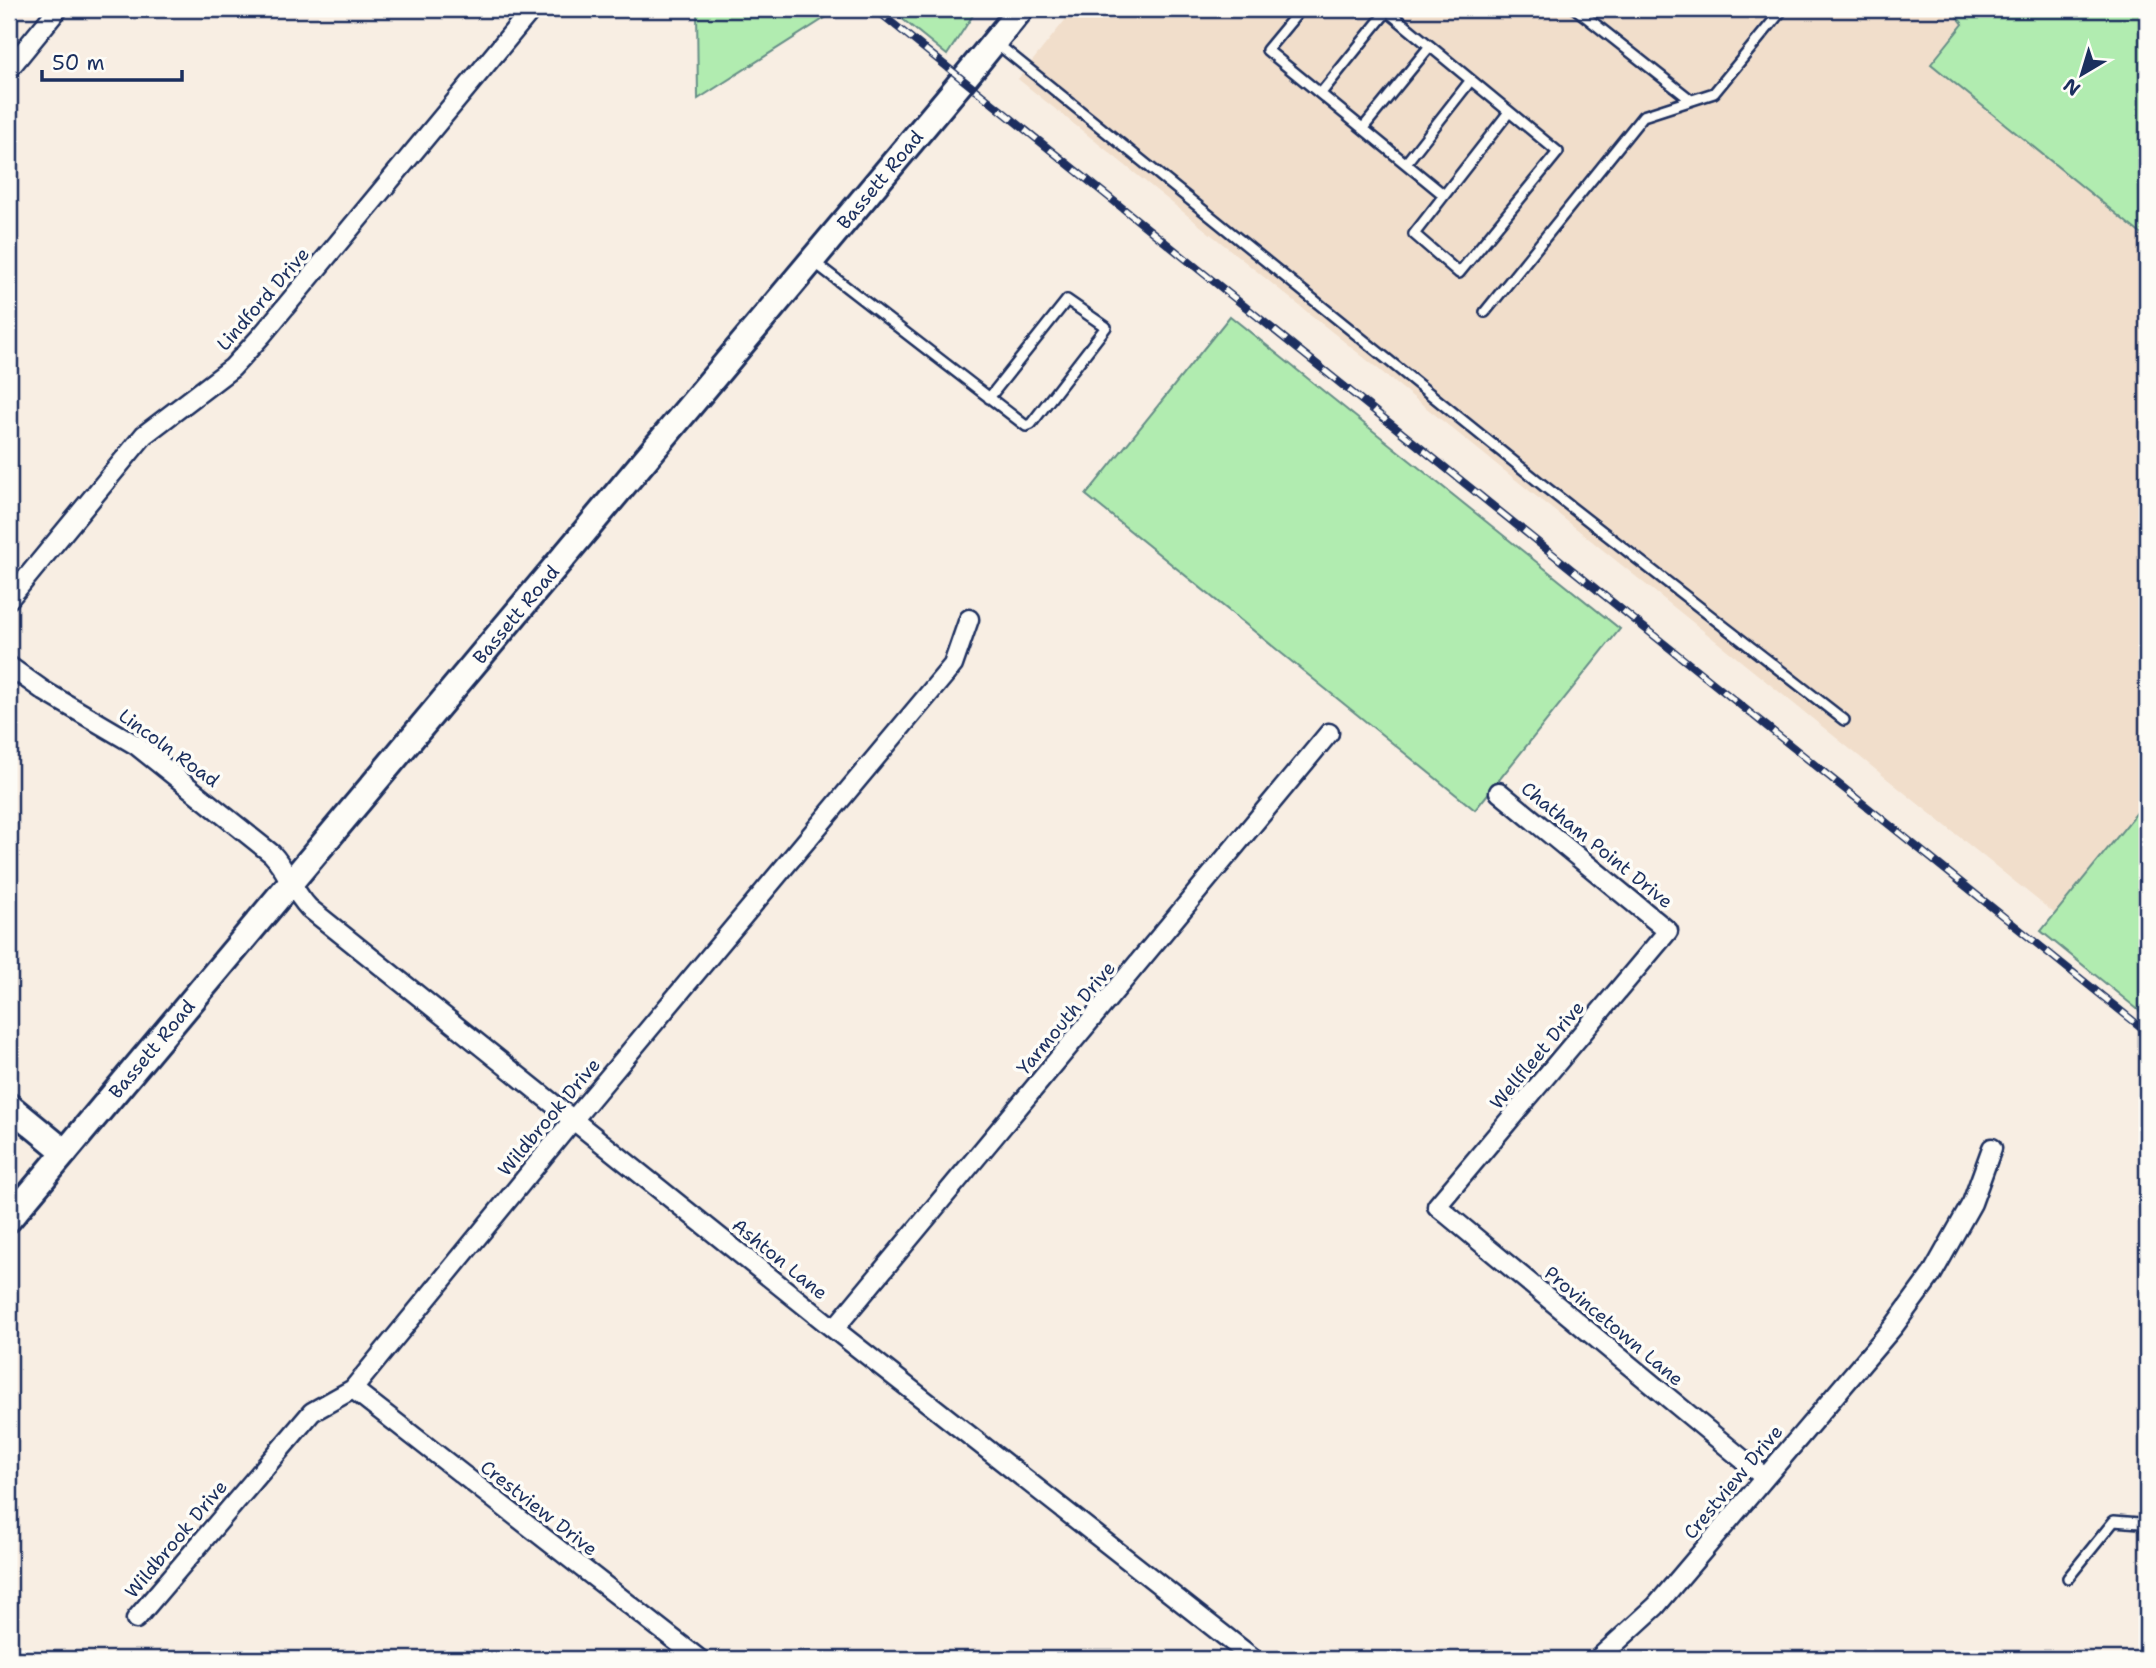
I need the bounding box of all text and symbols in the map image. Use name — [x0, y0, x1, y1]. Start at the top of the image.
scale bar — [42, 38, 182, 82]
north arrow — [2048, 38, 2118, 108]
text: 50 m — [52, 49, 105, 77]
text: N — [2058, 73, 2085, 101]
street label: Bassett Road — [831, 125, 928, 234]
street label: Lindford Drive — [211, 242, 315, 356]
street label: Bassett Road — [467, 559, 564, 669]
street label: Lincoln Road — [114, 703, 224, 793]
street label: Chatham Point Drive — [1516, 776, 1678, 914]
street label: Yarmouth Drive — [1011, 956, 1121, 1080]
street label: Bassett Road — [103, 994, 200, 1104]
street label: Wellfleet Drive — [1484, 995, 1590, 1115]
street label: Wildbrook Drive — [492, 1053, 606, 1181]
street label: Ashton Lane — [727, 1213, 833, 1305]
street label: Provincetown Lane — [1539, 1260, 1689, 1392]
street label: Crestview Drive — [1678, 1420, 1788, 1544]
street label: Crestview Drive — [475, 1454, 603, 1562]
street label: Wildbrook Drive — [119, 1475, 233, 1603]

